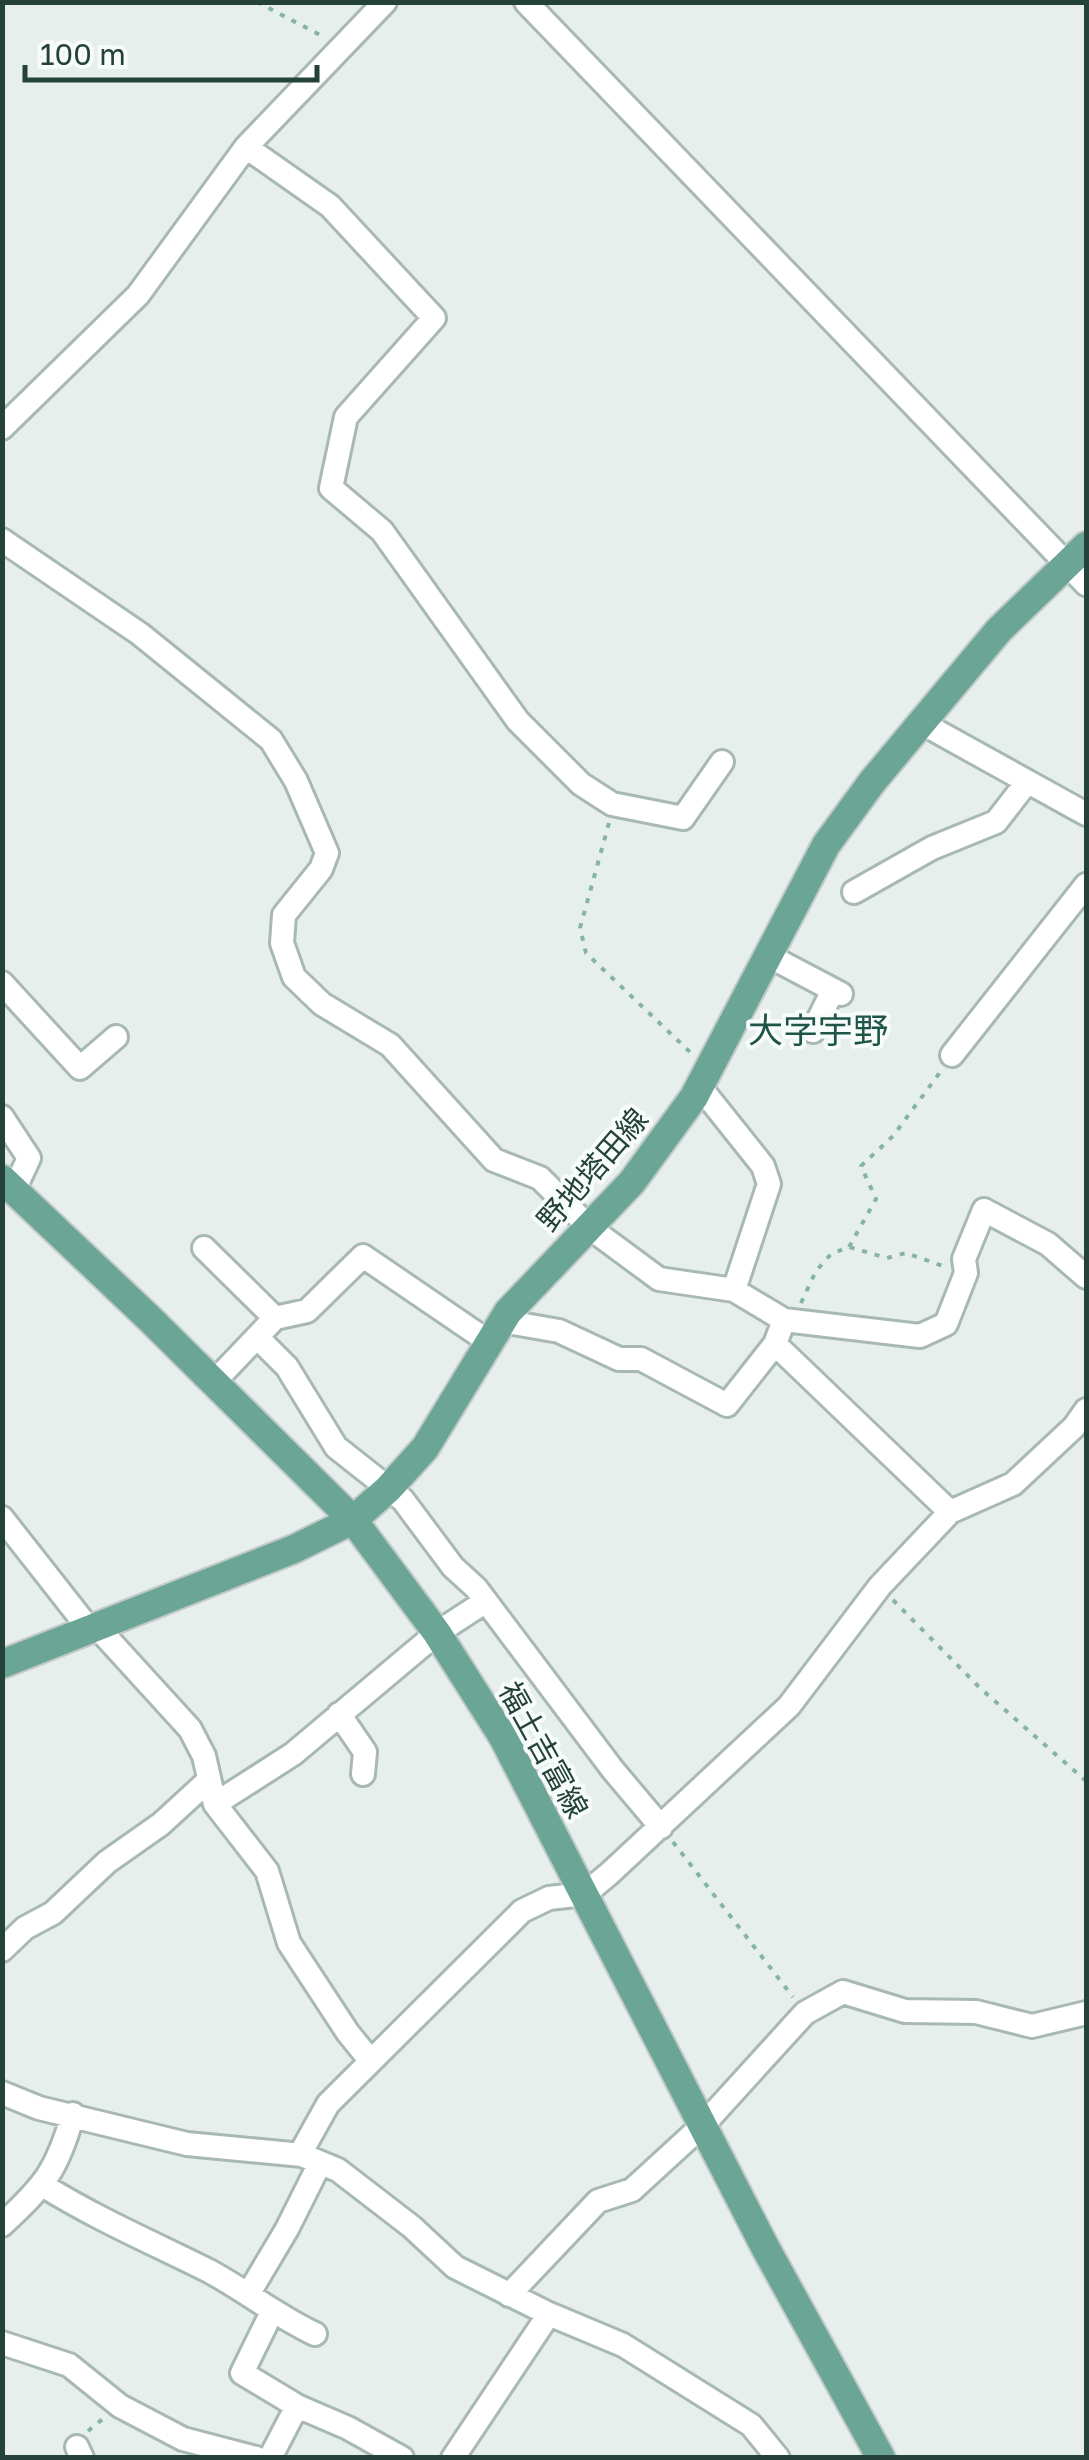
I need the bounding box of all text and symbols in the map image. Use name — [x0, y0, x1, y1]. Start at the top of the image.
scale bar — [25, 20, 318, 82]
text: 100 m — [40, 36, 126, 72]
district label: 大字宇野 — [748, 1009, 888, 1051]
street label: 野地塔田線 — [529, 1101, 655, 1238]
street label: 福土吉富線 — [492, 1675, 596, 1824]

